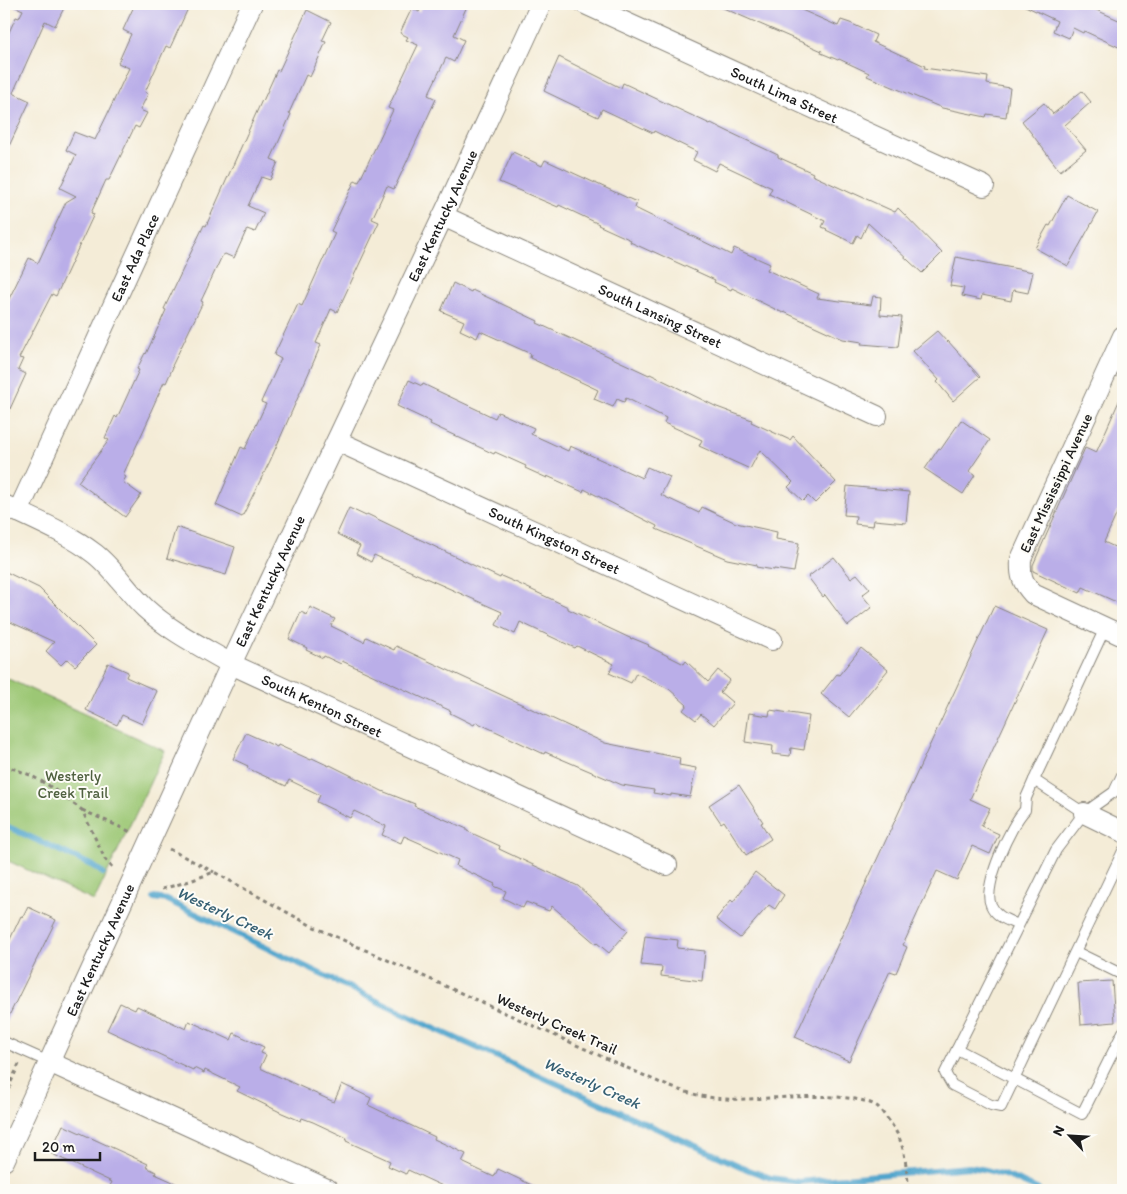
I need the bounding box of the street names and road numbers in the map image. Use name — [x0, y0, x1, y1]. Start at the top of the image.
street label: South Lima Street — [728, 63, 841, 127]
street label: East Kentucky Avenue — [404, 147, 481, 285]
street label: East Ada Place — [107, 211, 163, 305]
street label: South Lansing Street — [595, 280, 725, 352]
street label: East Mississippi Avenue — [1016, 410, 1096, 556]
street label: South Kingston Street — [486, 503, 623, 578]
street label: East Kentucky Avenue — [231, 512, 309, 650]
street label: South Kenton Street — [259, 670, 385, 742]
street label: East Kentucky Avenue — [62, 881, 138, 1019]
street label: Westerly Creek Trail — [494, 989, 621, 1059]

